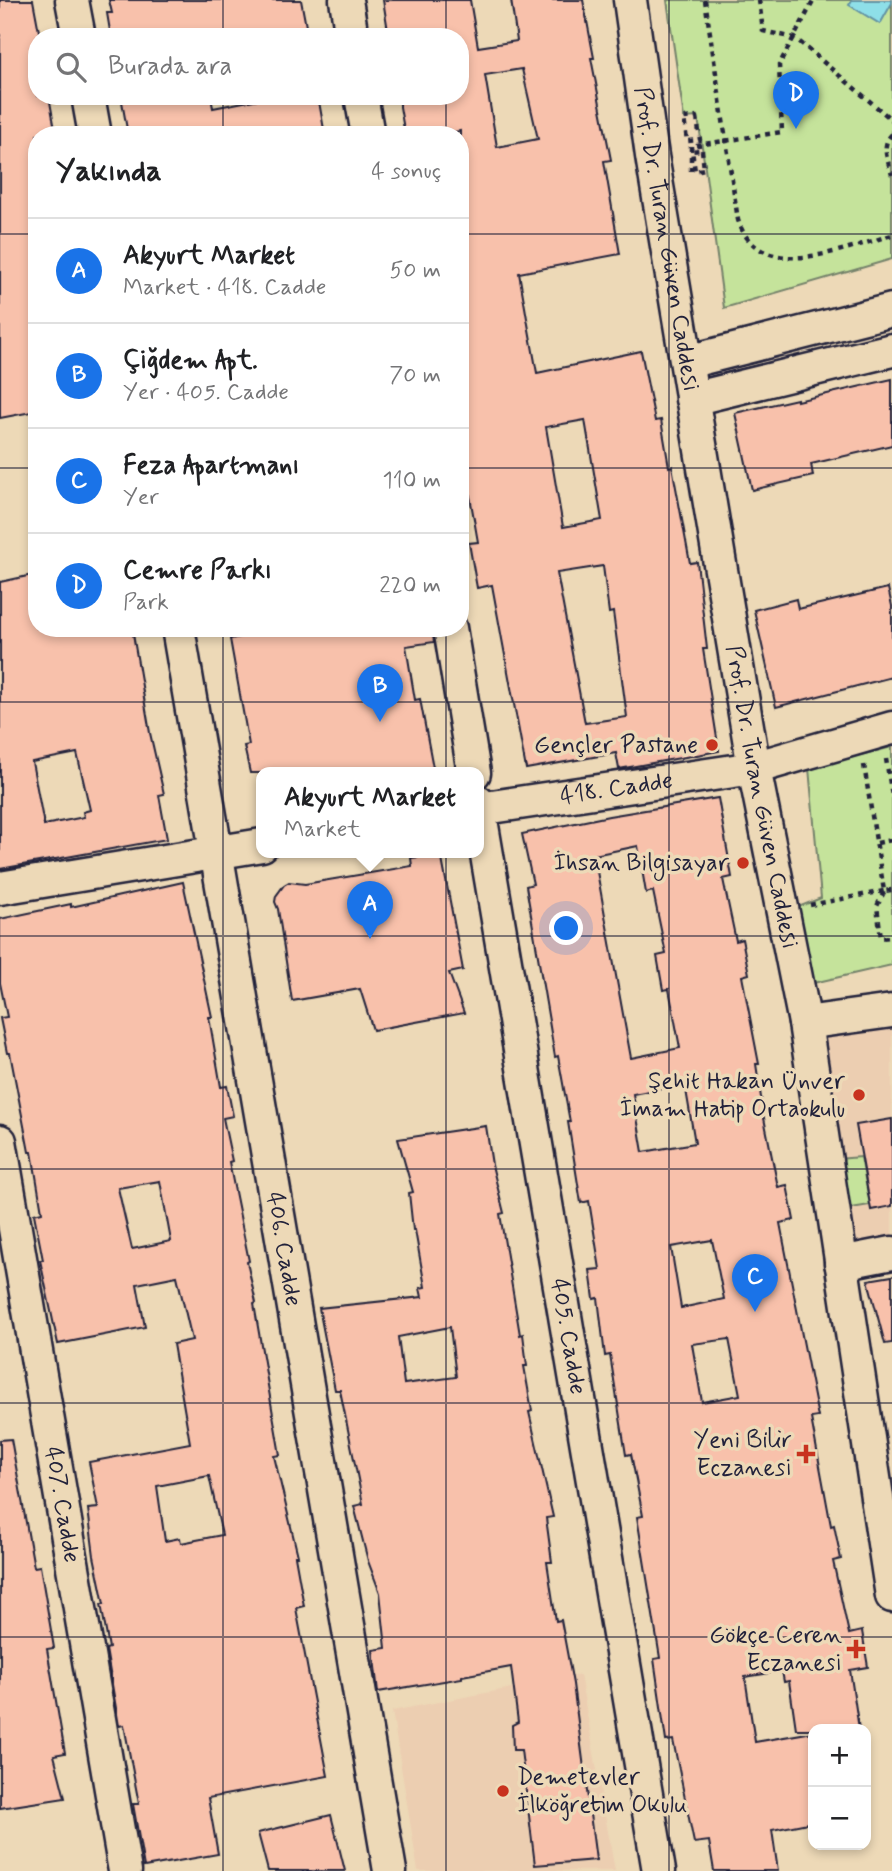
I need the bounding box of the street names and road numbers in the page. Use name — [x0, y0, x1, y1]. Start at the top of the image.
street label: Prof. Dr. Turan Güven Caddesi — [627, 85, 707, 394]
street label: Prof. Dr. Turan Güven Caddesi — [718, 643, 805, 952]
street label: 418. Cadde — [558, 765, 675, 812]
street label: 406. Cadde — [259, 1190, 309, 1308]
street label: 405. Cadde — [543, 1276, 594, 1397]
street label: 407. Cadde — [37, 1444, 87, 1565]

